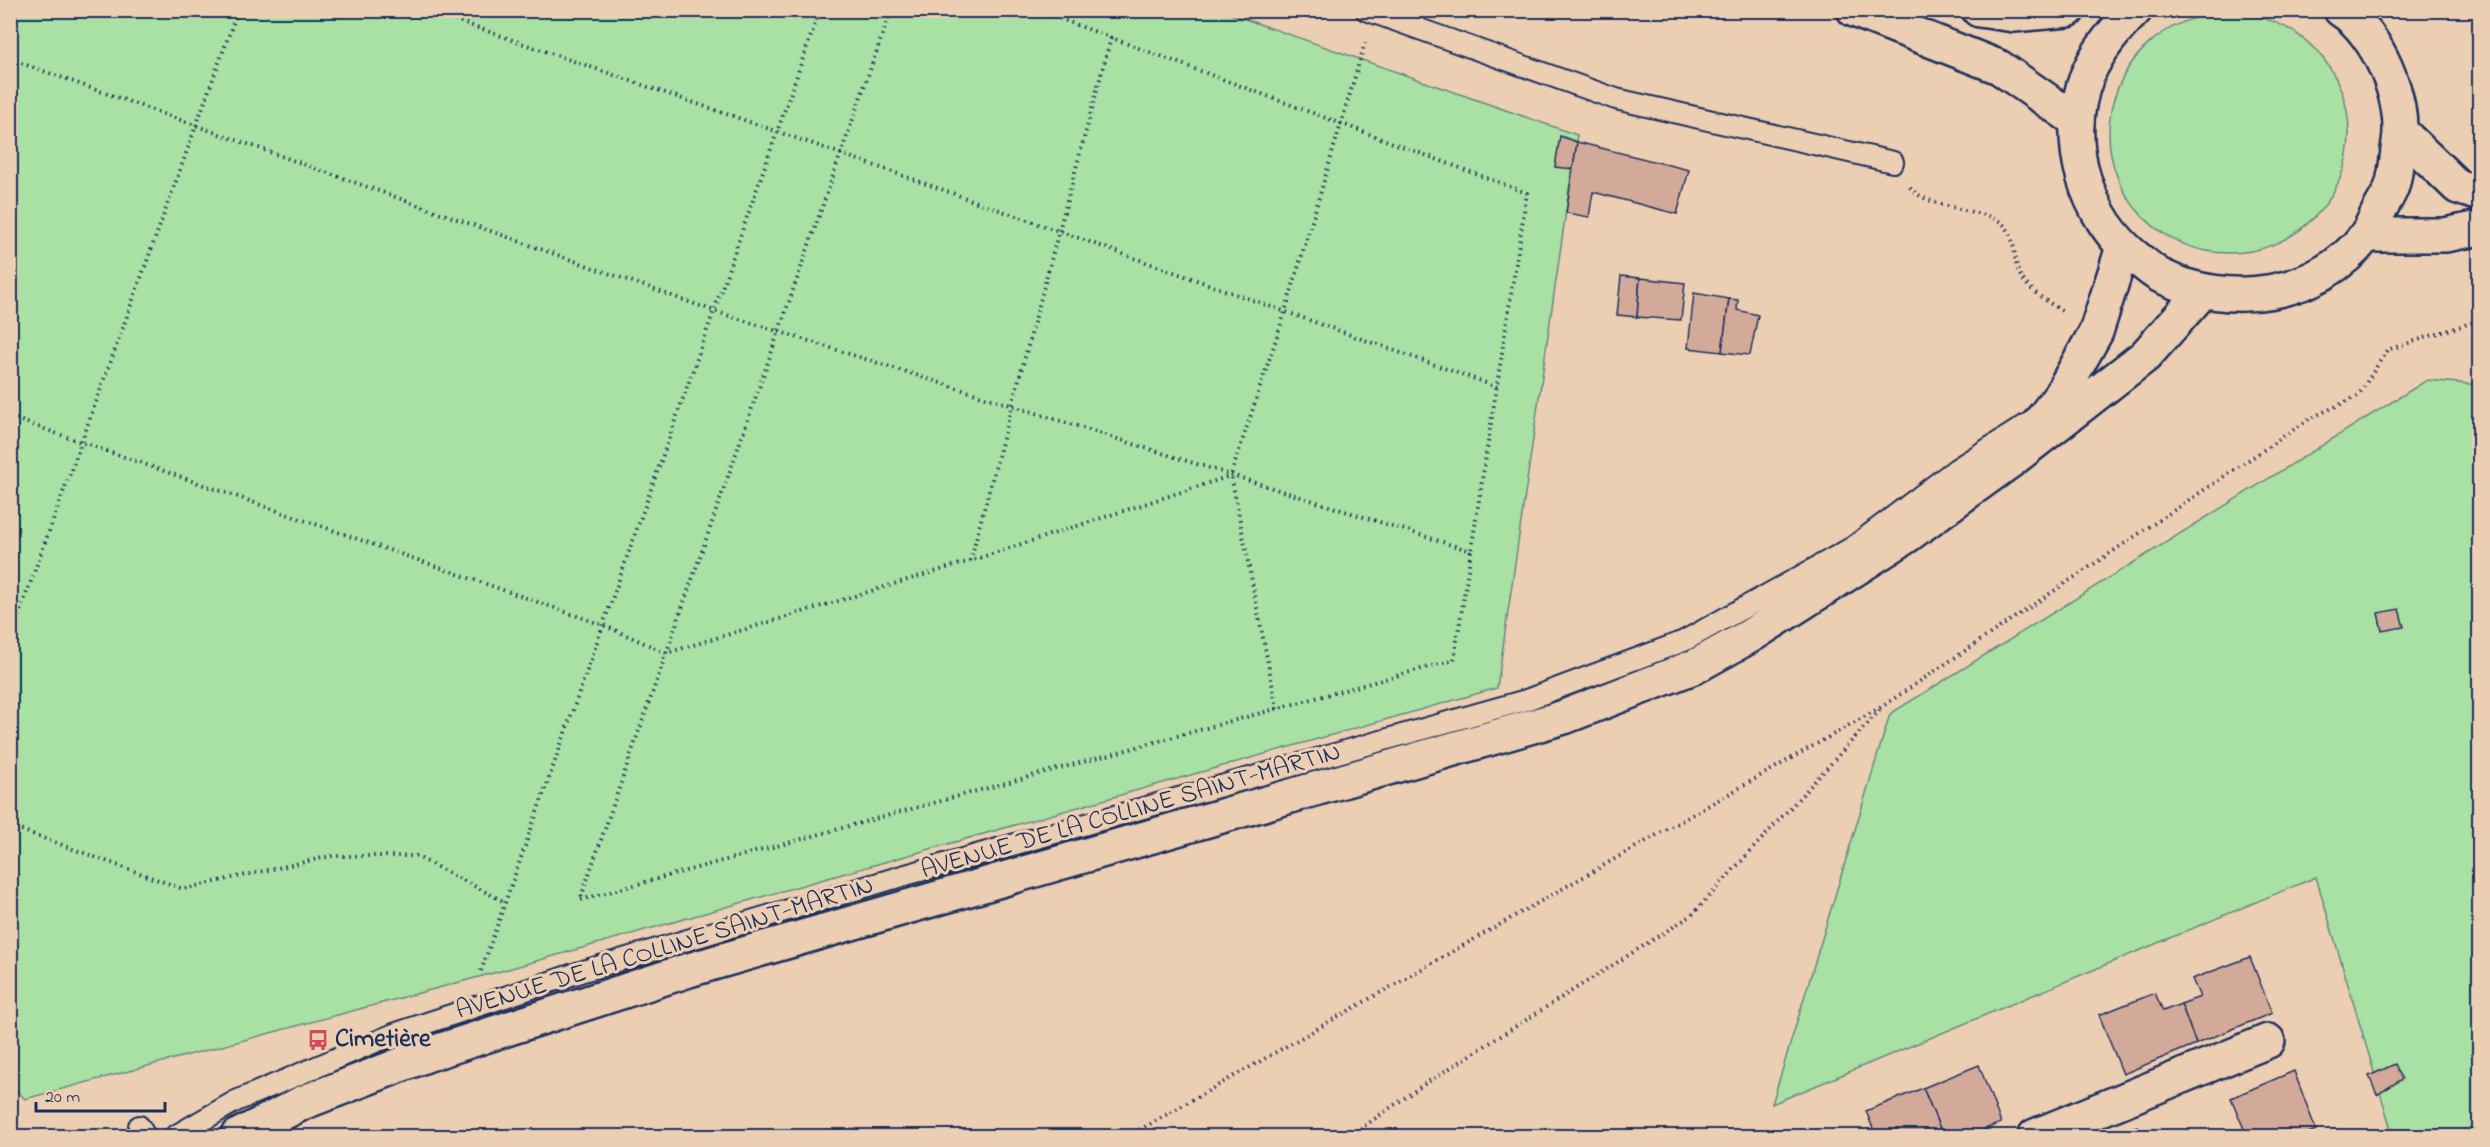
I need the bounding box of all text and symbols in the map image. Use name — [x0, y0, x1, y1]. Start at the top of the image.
street label: AVENUE DE LA COLLINE SAINT-MARTIN — [917, 734, 1345, 890]
street label: AVENUE DE LA COLLINE SAINT-MARTIN — [451, 867, 879, 1031]
place label: Cimetière — [335, 1021, 432, 1059]
bus stop icon: Cimetière — [306, 1028, 330, 1052]
scale bar — [36, 1075, 165, 1113]
text: 20 m — [45, 1085, 80, 1111]

